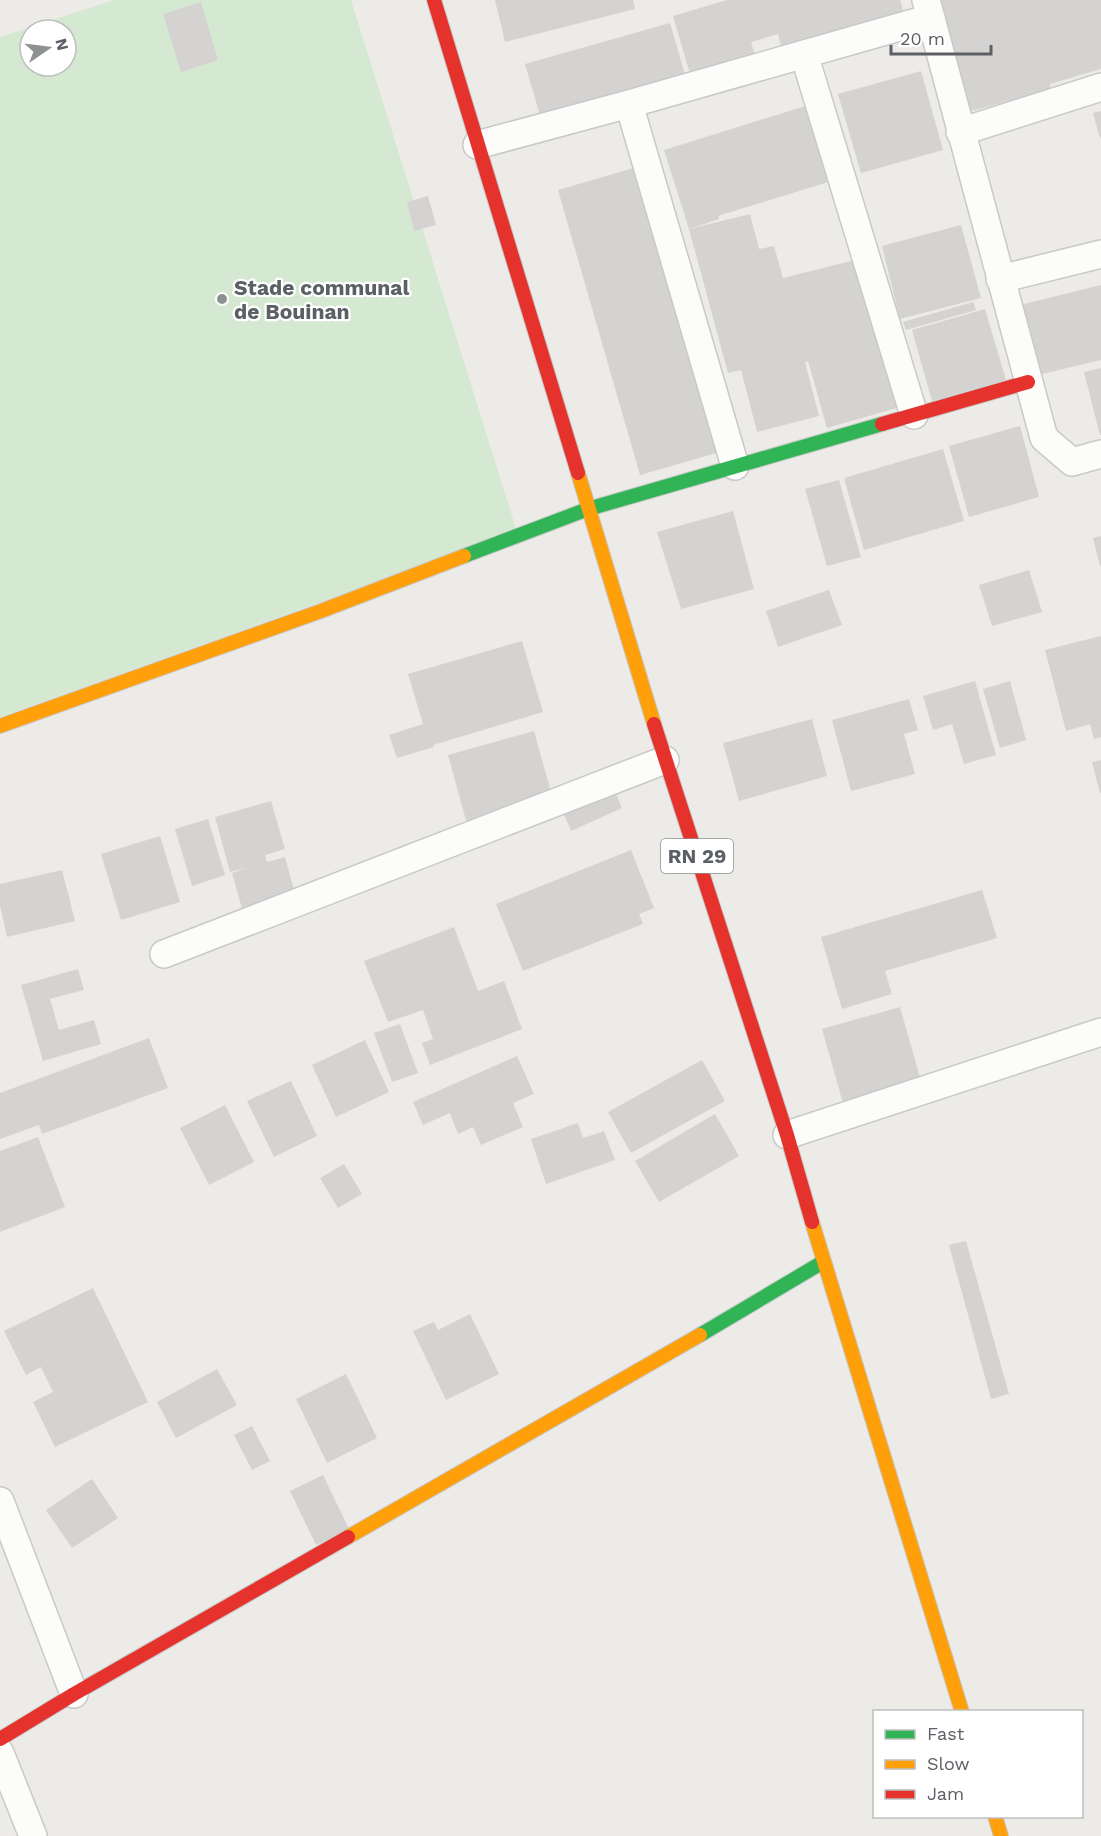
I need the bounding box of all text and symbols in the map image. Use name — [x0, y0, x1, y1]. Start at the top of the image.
north arrow — [18, 18, 78, 78]
scale bar — [891, 18, 992, 56]
text: 20 m — [900, 28, 945, 49]
text: N — [51, 36, 73, 53]
place label: Stade communal de Bouinan — [234, 275, 409, 324]
marker: Stade communal de Bouinan — [215, 292, 229, 306]
road number: RN 29 — [661, 839, 733, 873]
legend — [873, 1710, 1083, 1818]
text: Fast — [927, 1723, 965, 1744]
text: Slow — [927, 1753, 970, 1774]
text: Jam — [927, 1783, 964, 1804]

